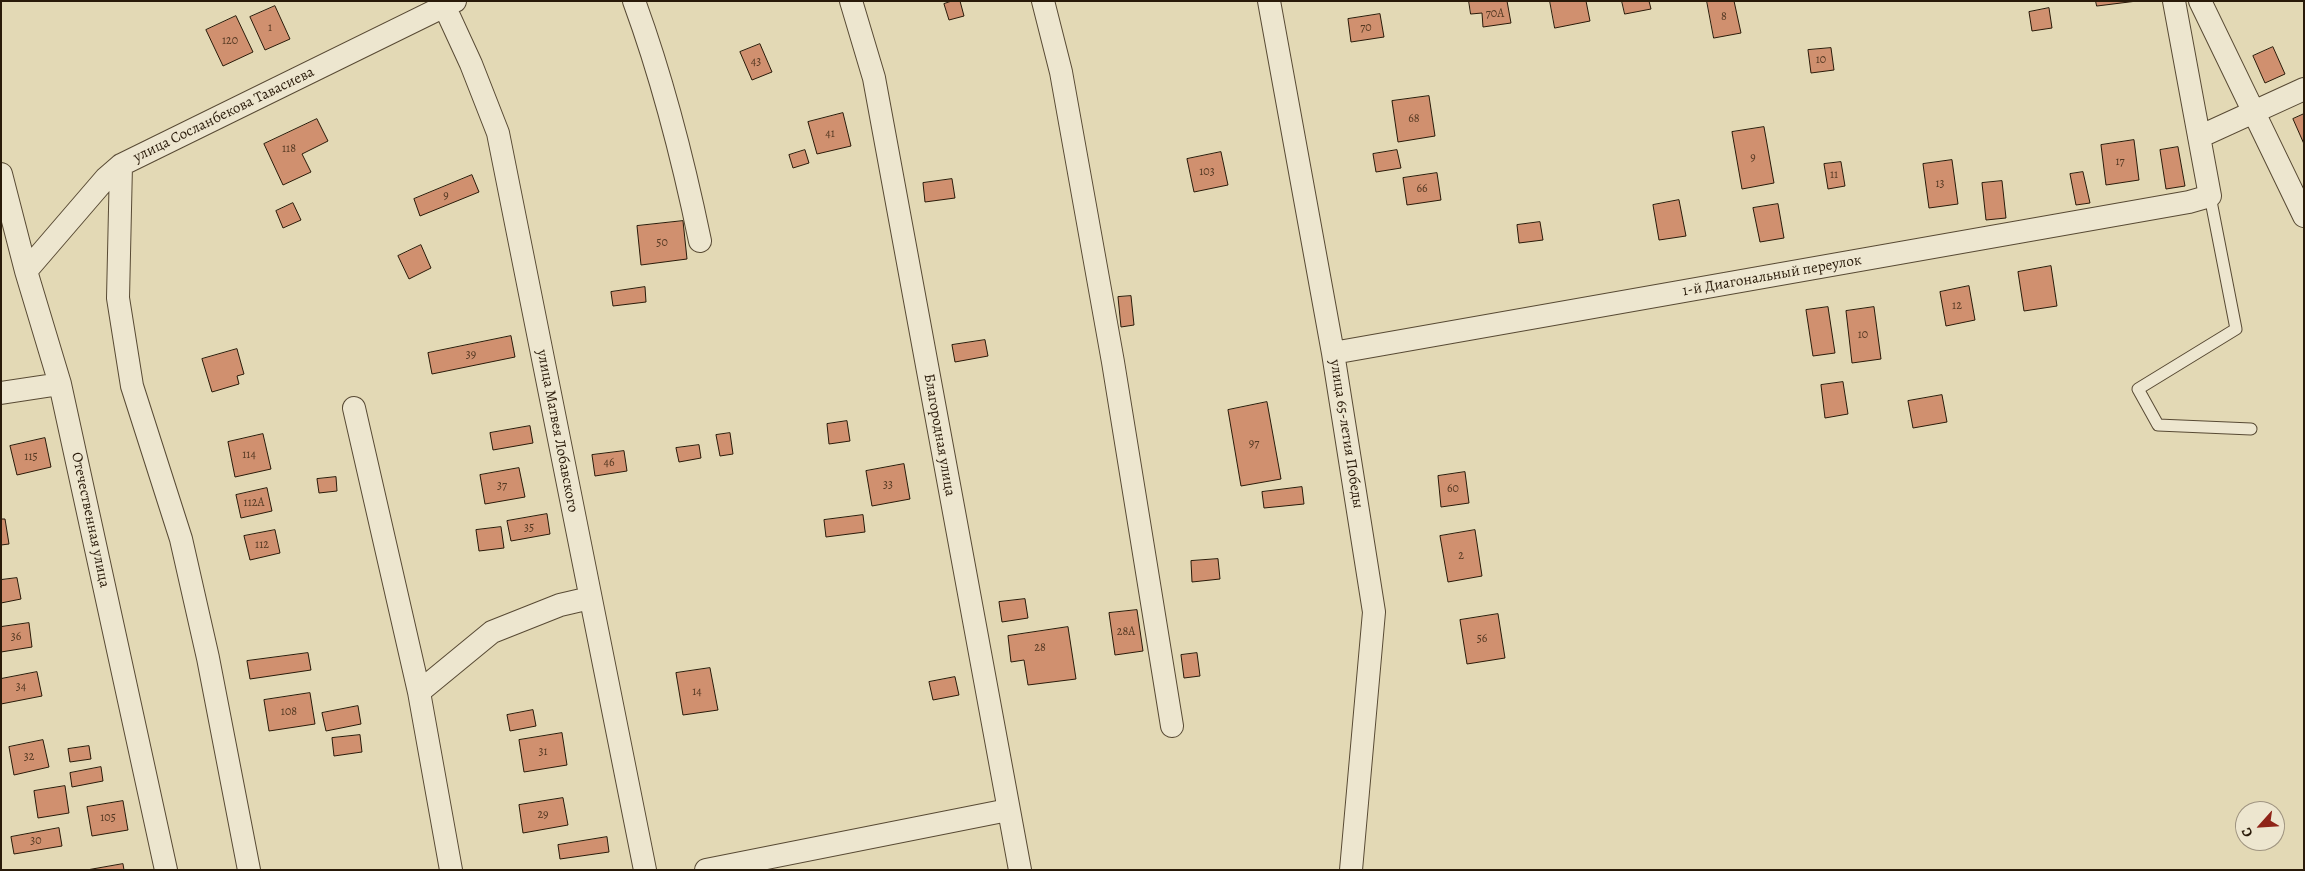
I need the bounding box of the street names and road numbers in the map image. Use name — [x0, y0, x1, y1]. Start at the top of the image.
street label: улица Сосланбекова Тавасиева — [131, 63, 317, 167]
street label: 1-й Диагональный переулок — [1681, 251, 1863, 301]
street label: улица Матвея Лобавского — [532, 348, 582, 514]
street label: улица 65-летия Победы — [1325, 358, 1367, 510]
street label: Благородная улица — [919, 372, 959, 498]
street label: Отечественная улица — [67, 451, 113, 589]

